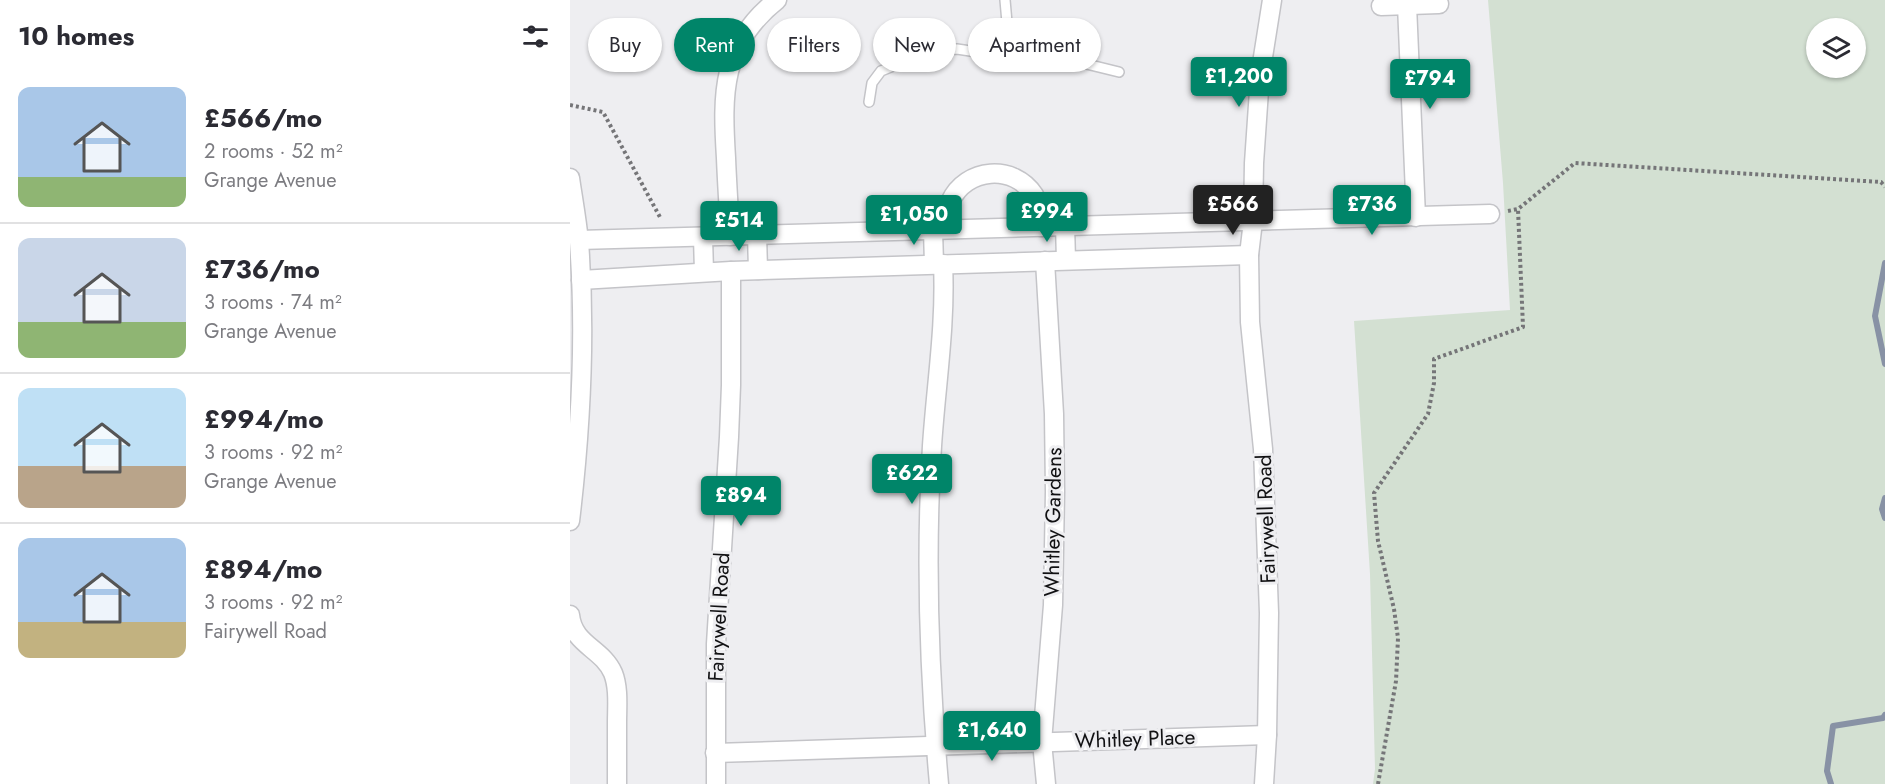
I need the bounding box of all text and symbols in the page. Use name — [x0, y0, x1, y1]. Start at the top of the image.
text: 10 homes — [18, 17, 134, 55]
chip: Buy — [588, 18, 662, 72]
chip: Rent — [674, 18, 755, 72]
chip: Filters — [767, 18, 861, 72]
chip: New — [873, 18, 956, 72]
chip: Apartment — [968, 18, 1101, 72]
map controls — [1806, 18, 1866, 78]
button: layers — [1806, 18, 1866, 78]
icon: filters — [519, 20, 552, 53]
pin: £1,200 — [1190, 57, 1288, 108]
pin: £794 — [1394, 59, 1466, 110]
text: £1,200 — [1205, 62, 1273, 91]
text: £794 — [1404, 64, 1456, 93]
text: £566/mo — [204, 99, 322, 137]
icon: home — [66, 111, 138, 183]
text: 2 rooms · 52 m² — [204, 137, 343, 166]
text: Grange Avenue — [204, 166, 336, 195]
pin: £566 — [1197, 185, 1269, 236]
pin: £736 — [1336, 185, 1408, 236]
text: £566 — [1207, 190, 1259, 219]
text: £736 — [1347, 190, 1397, 219]
pin: £994 — [1011, 192, 1083, 243]
pin: £1,050 — [865, 195, 963, 246]
text: £994 — [1021, 197, 1073, 226]
text: £1,050 — [880, 200, 948, 229]
pin: £514 — [703, 201, 775, 252]
text: £514 — [714, 206, 764, 235]
text: £736/mo — [204, 250, 320, 288]
icon: home — [66, 262, 138, 334]
text: 3 rooms · 74 m² — [204, 288, 342, 317]
text: Grange Avenue — [204, 317, 336, 346]
text: £994/mo — [204, 400, 323, 438]
icon: home — [66, 412, 138, 484]
text: 3 rooms · 92 m² — [204, 438, 342, 467]
street label: Whitley Gardens — [1037, 447, 1069, 597]
pin: £622 — [876, 454, 948, 505]
street label: Fairywell Road — [1249, 454, 1283, 584]
text: £622 — [886, 459, 938, 488]
text: Grange Avenue — [204, 467, 336, 496]
pin: £894 — [705, 476, 777, 527]
text: £894 — [715, 481, 767, 510]
text: £894/mo — [204, 550, 322, 588]
street label: Fairywell Road — [701, 552, 737, 682]
icon: home — [66, 562, 138, 634]
text: 3 rooms · 92 m² — [204, 588, 342, 617]
text: Fairywell Road — [204, 617, 327, 646]
pin: £1,640 — [943, 711, 1041, 762]
text: £1,640 — [957, 716, 1027, 745]
street label: Whitley Place — [1074, 722, 1196, 756]

